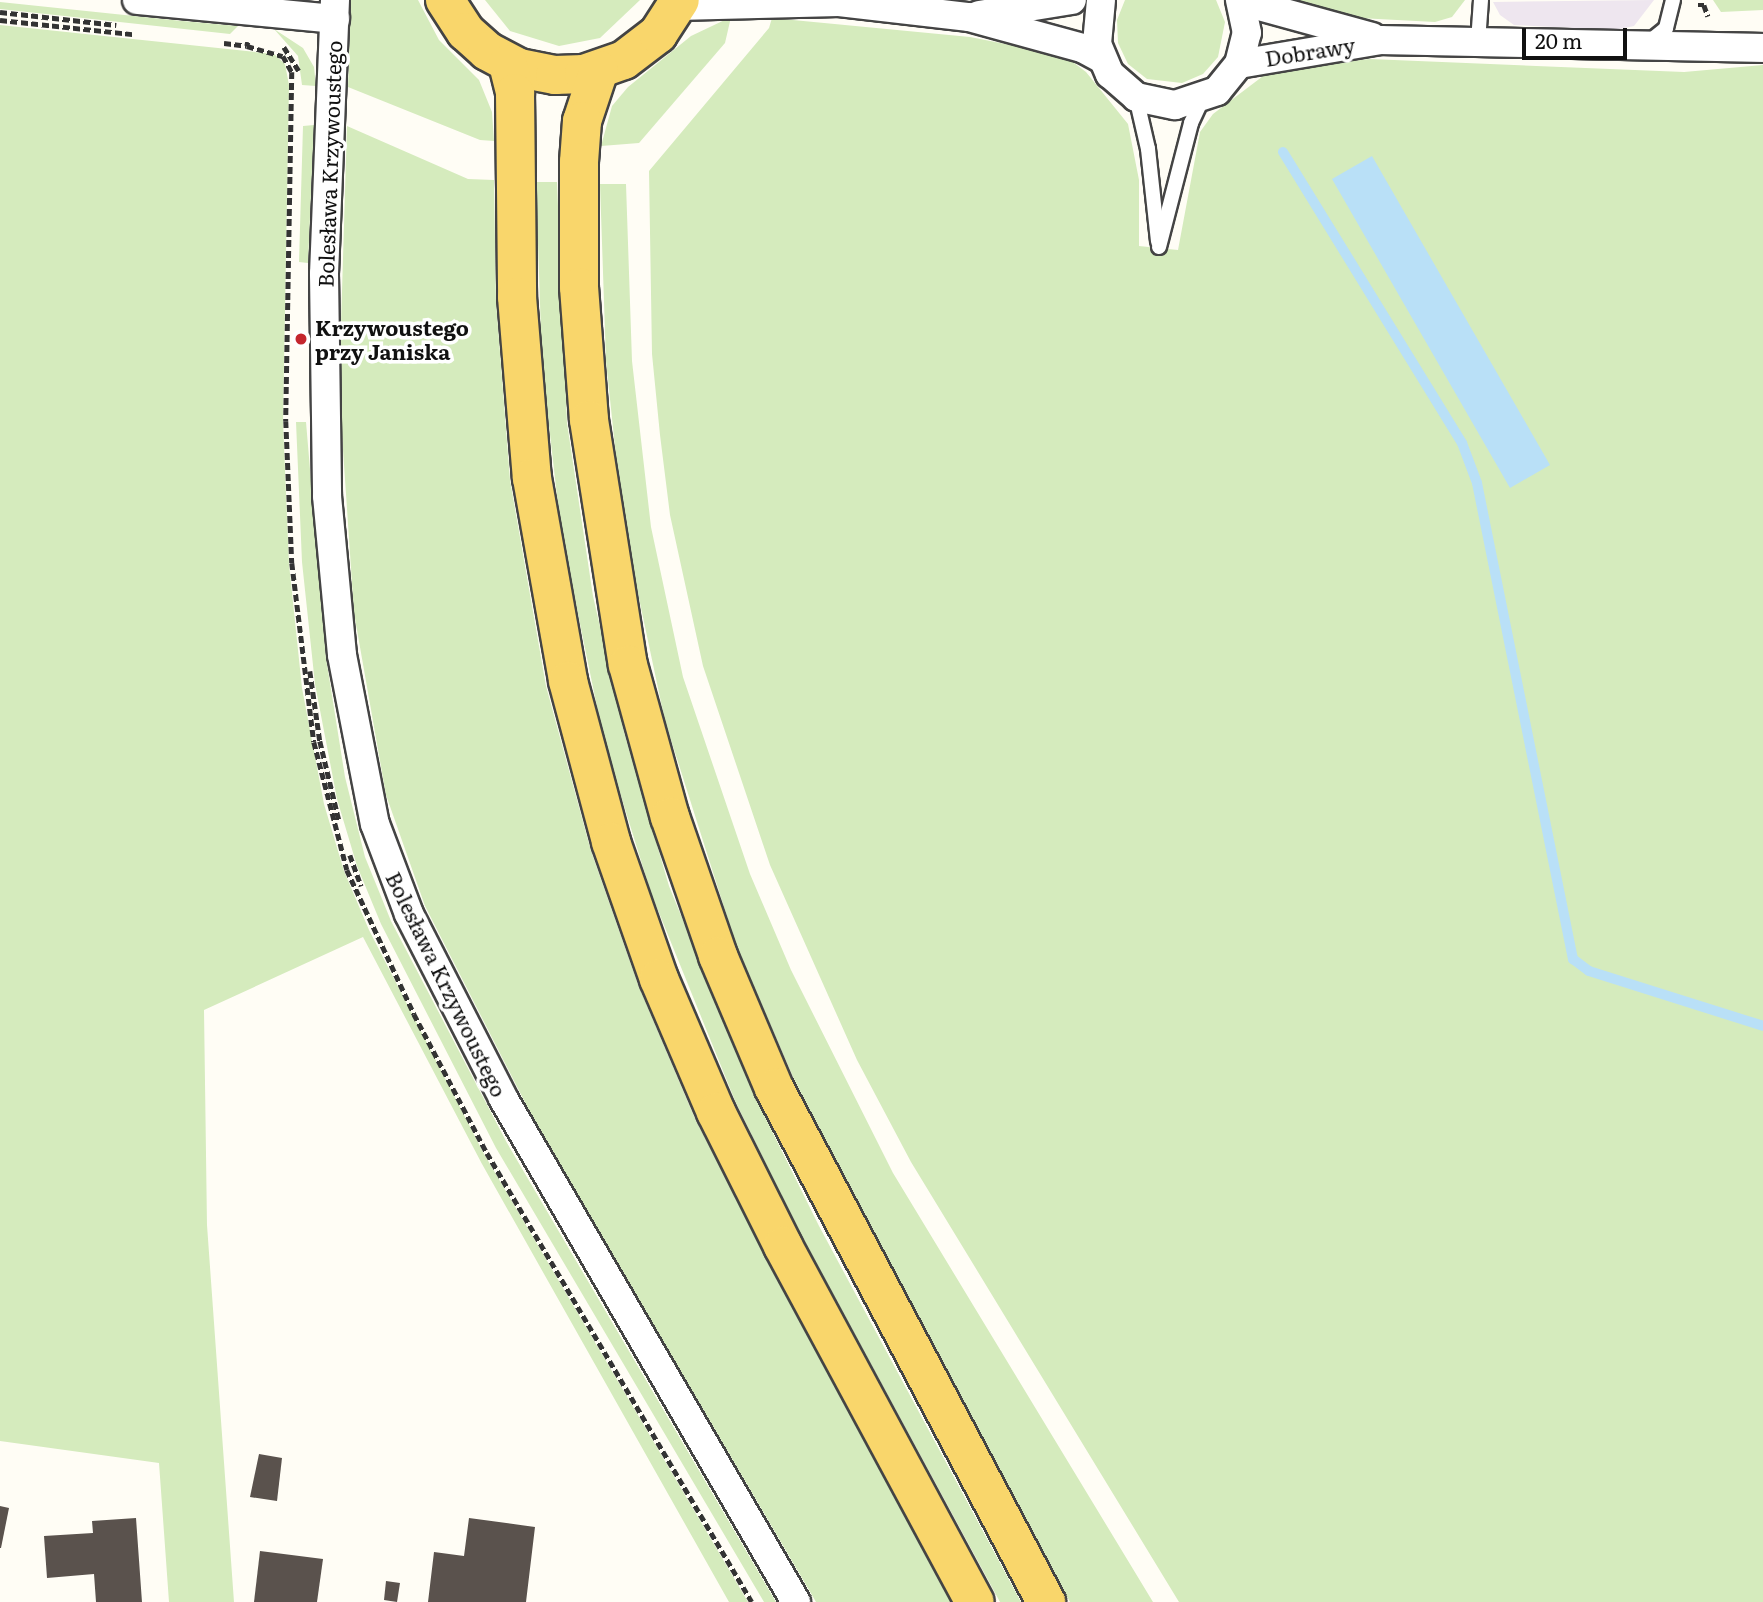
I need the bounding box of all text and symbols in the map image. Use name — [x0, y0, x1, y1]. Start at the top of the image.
scale bar — [1525, 14, 1630, 58]
text: 20 m — [1535, 24, 1582, 55]
street label: Dobrawy — [1263, 31, 1357, 71]
street label: Bolesława Krzywoustego — [312, 40, 346, 288]
place label: Krzywoustego przy Janiska — [315, 314, 469, 364]
marker: Krzywoustego przy Janiska — [293, 331, 309, 347]
street label: Bolesława Krzywoustego — [381, 867, 513, 1101]

